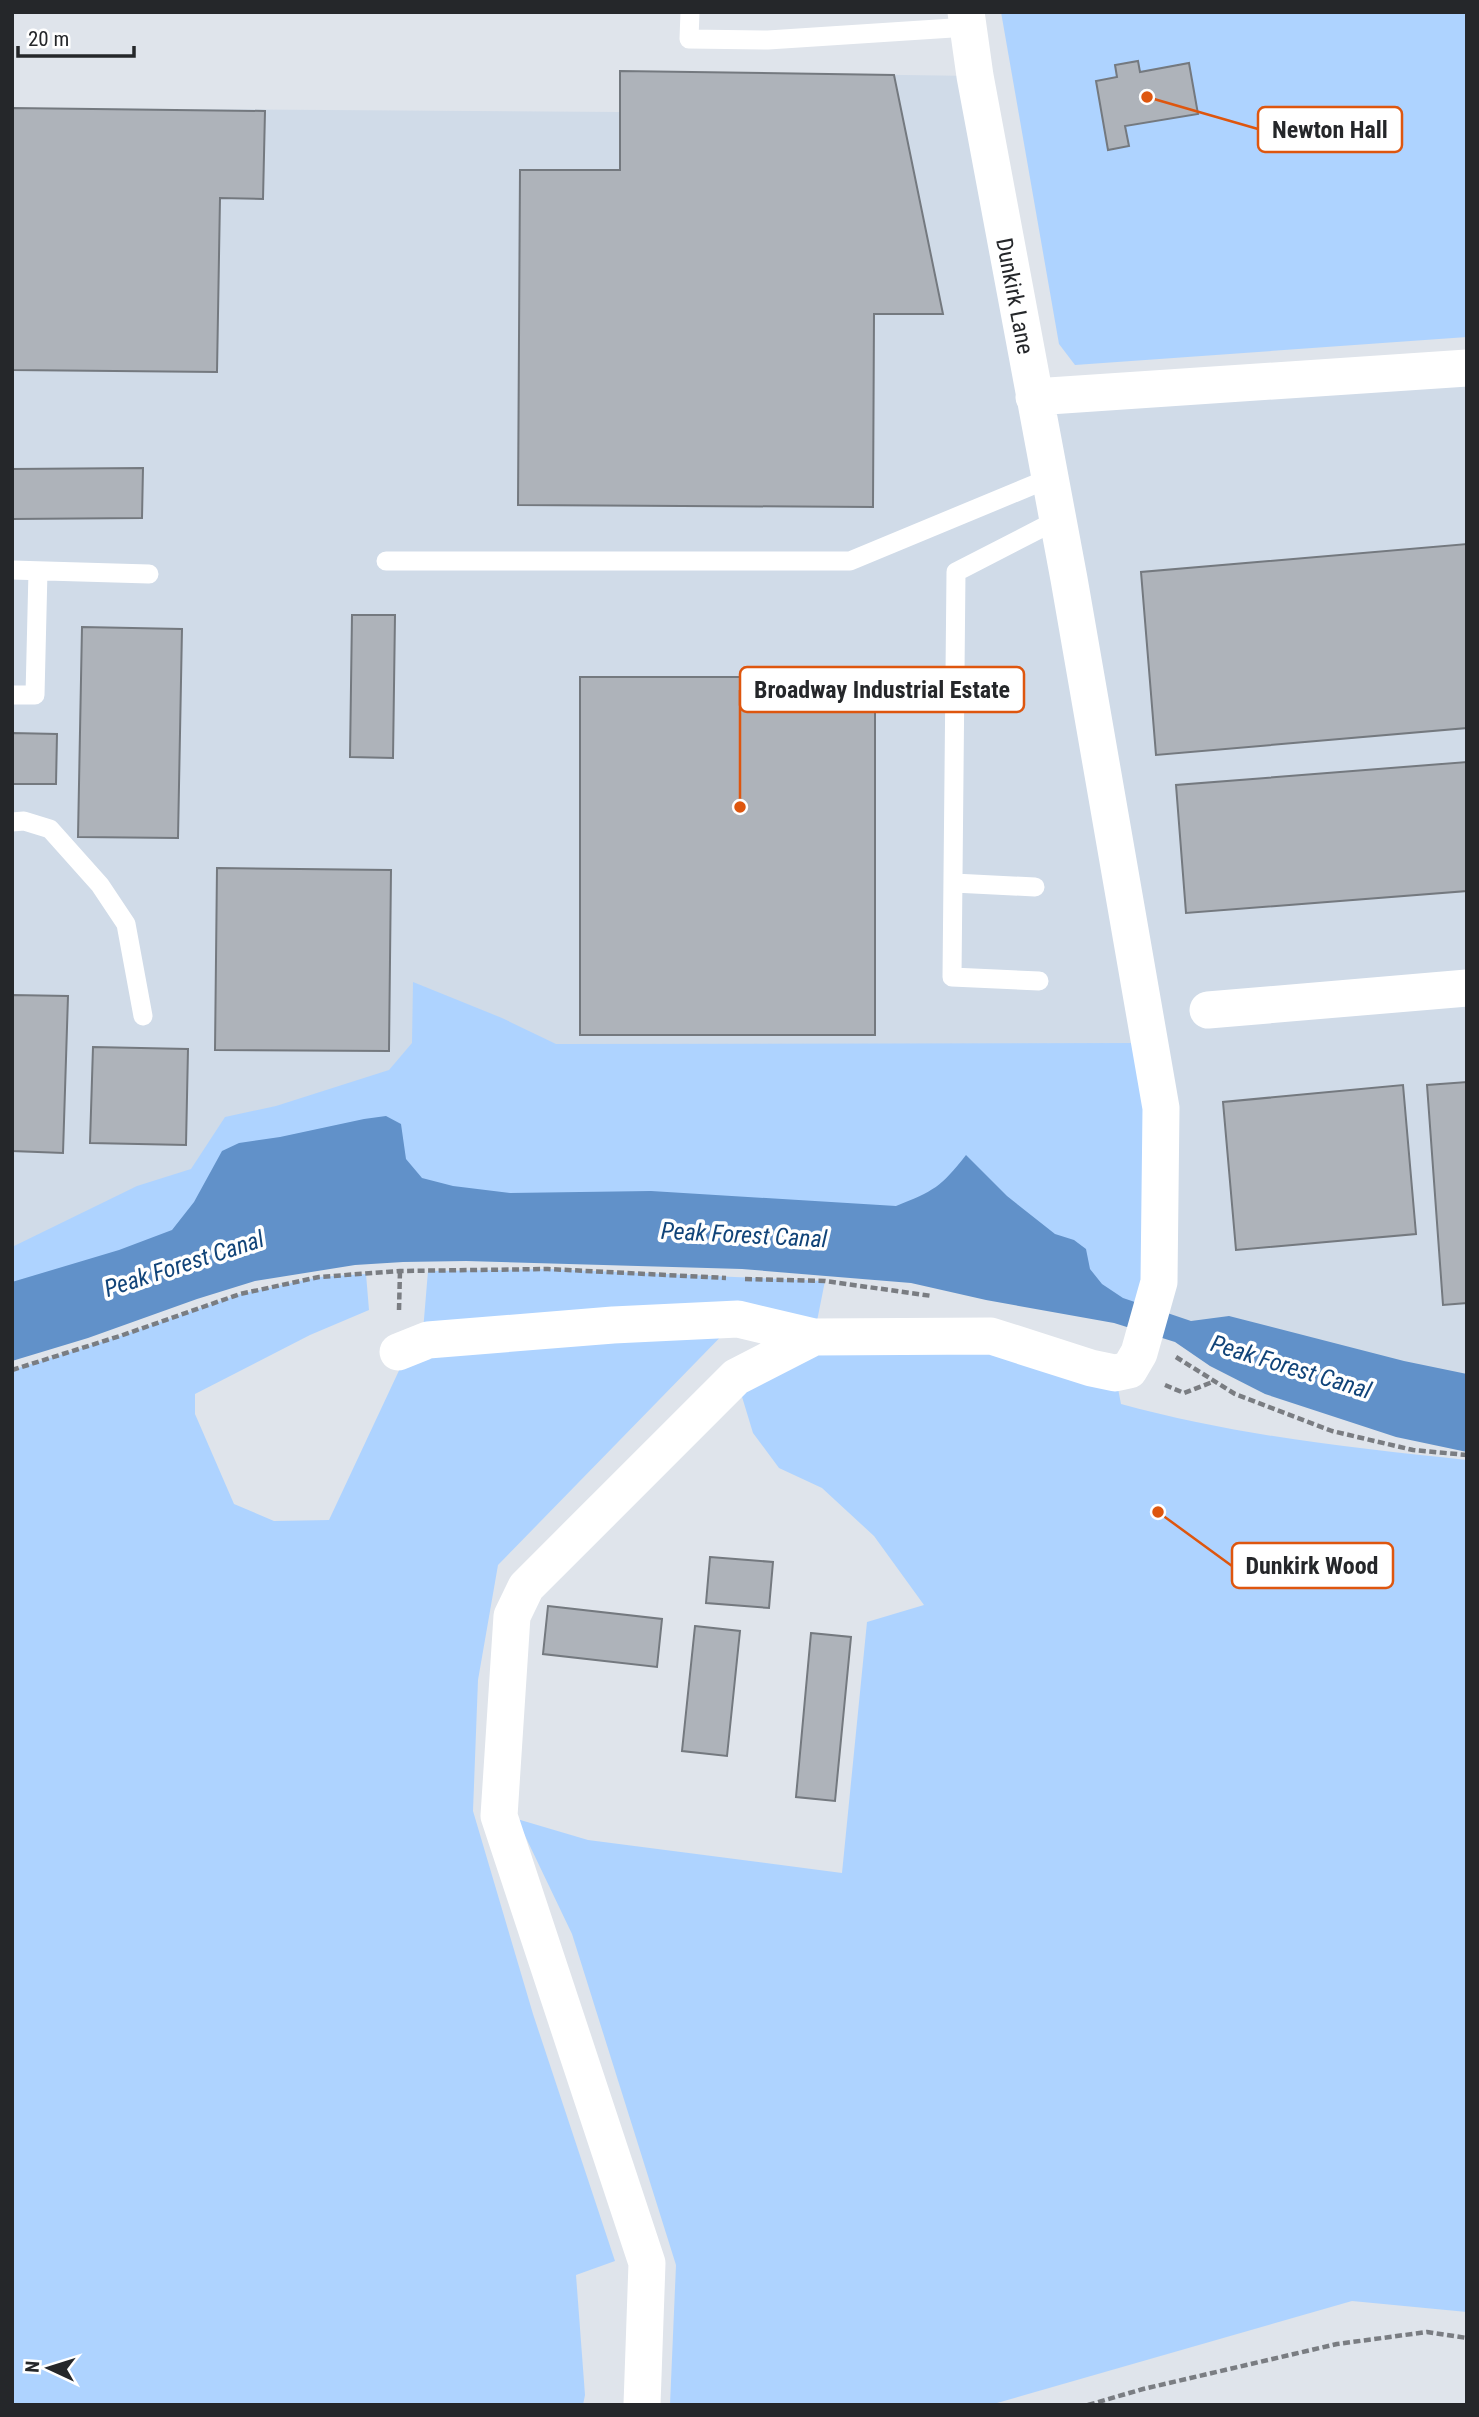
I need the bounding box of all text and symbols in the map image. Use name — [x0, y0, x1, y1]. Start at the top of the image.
scale bar — [18, 14, 133, 58]
text: 20 m — [28, 27, 69, 51]
callout: Newton Hall — [1258, 107, 1402, 152]
text: Newton Hall — [1272, 116, 1388, 144]
street label: Dunkirk Lane — [990, 236, 1039, 356]
callout: Broadway Industrial Estate — [740, 667, 1024, 712]
text: Broadway Industrial Estate — [754, 676, 1010, 704]
water label: Peak Forest Canal — [660, 1217, 828, 1253]
water label: Peak Forest Canal — [101, 1225, 268, 1303]
water label: Peak Forest Canal — [1207, 1329, 1375, 1405]
callout: Dunkirk Wood — [1232, 1543, 1393, 1588]
text: Dunkirk Wood — [1245, 1552, 1379, 1580]
north arrow — [14, 2333, 84, 2403]
text: N — [21, 2360, 44, 2373]

